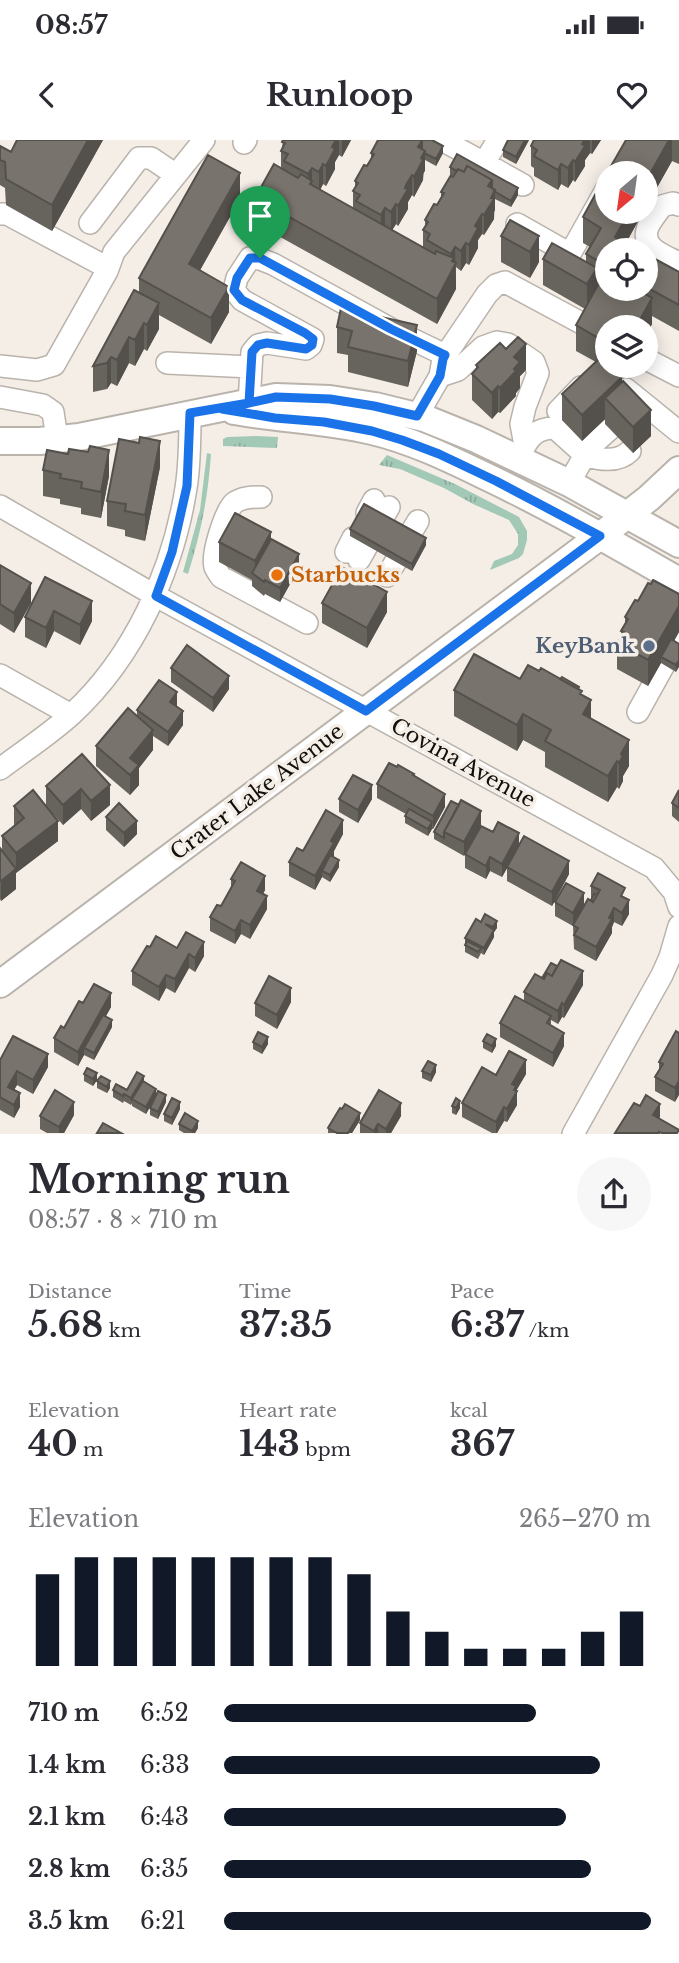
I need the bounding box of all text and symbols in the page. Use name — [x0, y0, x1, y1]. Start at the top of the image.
text: 08:57 — [35, 9, 107, 41]
text: Runloop — [266, 75, 413, 115]
icon: back — [28, 76, 66, 114]
icon: heart — [613, 76, 651, 114]
north arrow — [595, 161, 658, 224]
map controls — [595, 161, 658, 378]
pin — [230, 186, 290, 258]
icon: arrive — [241, 197, 279, 235]
button: locate — [595, 238, 658, 301]
button: layers — [595, 315, 658, 378]
place label: Starbucks — [291, 562, 400, 588]
marker: Starbucks — [269, 567, 285, 583]
place label: KeyBank — [535, 633, 636, 659]
marker: KeyBank — [641, 638, 657, 654]
street label: Covina Avenue — [386, 713, 540, 813]
street label: Crater Lake Avenue — [165, 718, 349, 866]
text: Morning run — [28, 1156, 290, 1203]
button: share — [577, 1157, 651, 1231]
text: 08:57 · 8 × 710 m — [28, 1206, 218, 1234]
text: Distance — [28, 1280, 112, 1303]
text: Time — [239, 1280, 291, 1303]
text: Pace — [450, 1280, 494, 1303]
text: 5.68 — [28, 1303, 103, 1346]
text: 37:35 — [239, 1303, 332, 1346]
text: 6:37 — [450, 1303, 524, 1346]
text: km — [103, 1319, 141, 1342]
text: /km — [524, 1319, 569, 1342]
text: Elevation — [28, 1399, 120, 1422]
text: Heart rate — [239, 1399, 337, 1422]
text: kcal — [450, 1399, 488, 1422]
text: 40 — [28, 1422, 78, 1465]
text: 143 — [239, 1422, 300, 1465]
text: 367 — [450, 1422, 514, 1465]
text: m — [78, 1438, 104, 1461]
text: bpm — [300, 1438, 351, 1461]
text: Elevation — [28, 1505, 139, 1533]
text: 265–270 m — [519, 1505, 651, 1533]
text: 710 m — [28, 1699, 99, 1727]
text: 6:52 — [140, 1699, 189, 1727]
text: 1.4 km — [28, 1751, 106, 1779]
text: 6:33 — [140, 1751, 190, 1779]
text: 2.1 km — [28, 1803, 106, 1831]
text: 6:43 — [140, 1803, 189, 1831]
text: 2.8 km — [28, 1855, 110, 1883]
text: 6:35 — [140, 1855, 189, 1883]
text: 3.5 km — [28, 1907, 109, 1935]
text: 6:21 — [140, 1907, 186, 1935]

